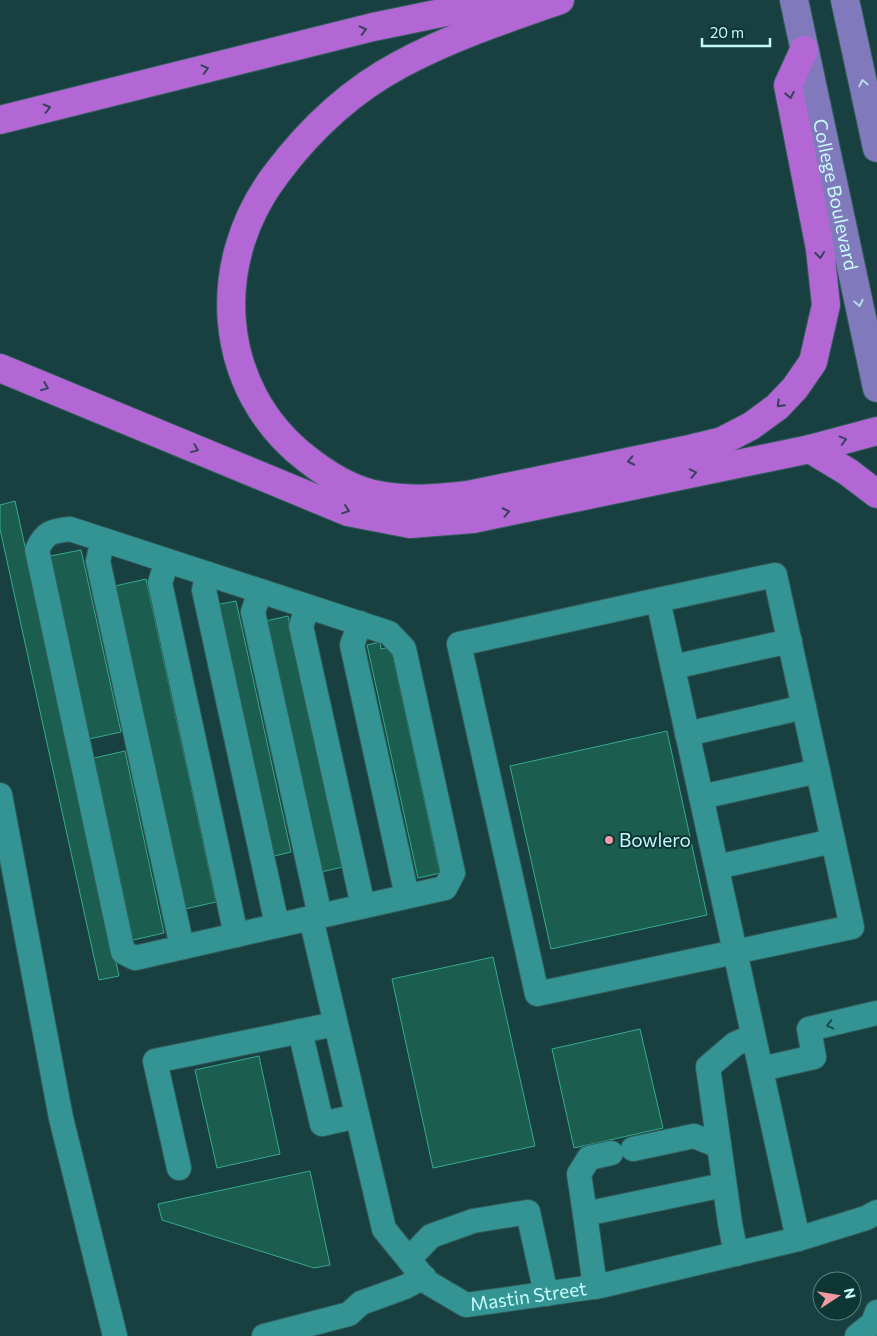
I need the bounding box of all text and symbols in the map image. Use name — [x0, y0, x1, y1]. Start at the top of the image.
scale bar — [702, 15, 770, 47]
text: 20 m — [710, 23, 744, 41]
one-way arrow — [358, 25, 367, 36]
one-way arrow — [201, 64, 210, 75]
one-way arrow — [858, 79, 869, 87]
one-way arrow — [784, 91, 794, 99]
one-way arrow — [43, 103, 52, 114]
street label: College Boulevard — [809, 117, 864, 272]
one-way arrow — [815, 250, 825, 259]
one-way arrow — [853, 299, 864, 308]
one-way arrow — [40, 380, 49, 391]
one-way arrow — [777, 398, 786, 407]
one-way arrow — [839, 435, 848, 446]
one-way arrow — [190, 443, 199, 453]
one-way arrow — [627, 456, 636, 466]
one-way arrow — [689, 468, 698, 479]
one-way arrow — [341, 505, 349, 515]
one-way arrow — [501, 507, 510, 518]
place label: Bowlero — [619, 828, 691, 851]
marker: Bowlero — [603, 834, 615, 846]
one-way arrow — [825, 1019, 834, 1030]
north arrow — [812, 1271, 862, 1321]
street label: Mastin Street — [468, 1276, 588, 1315]
text: N — [841, 1286, 860, 1300]

